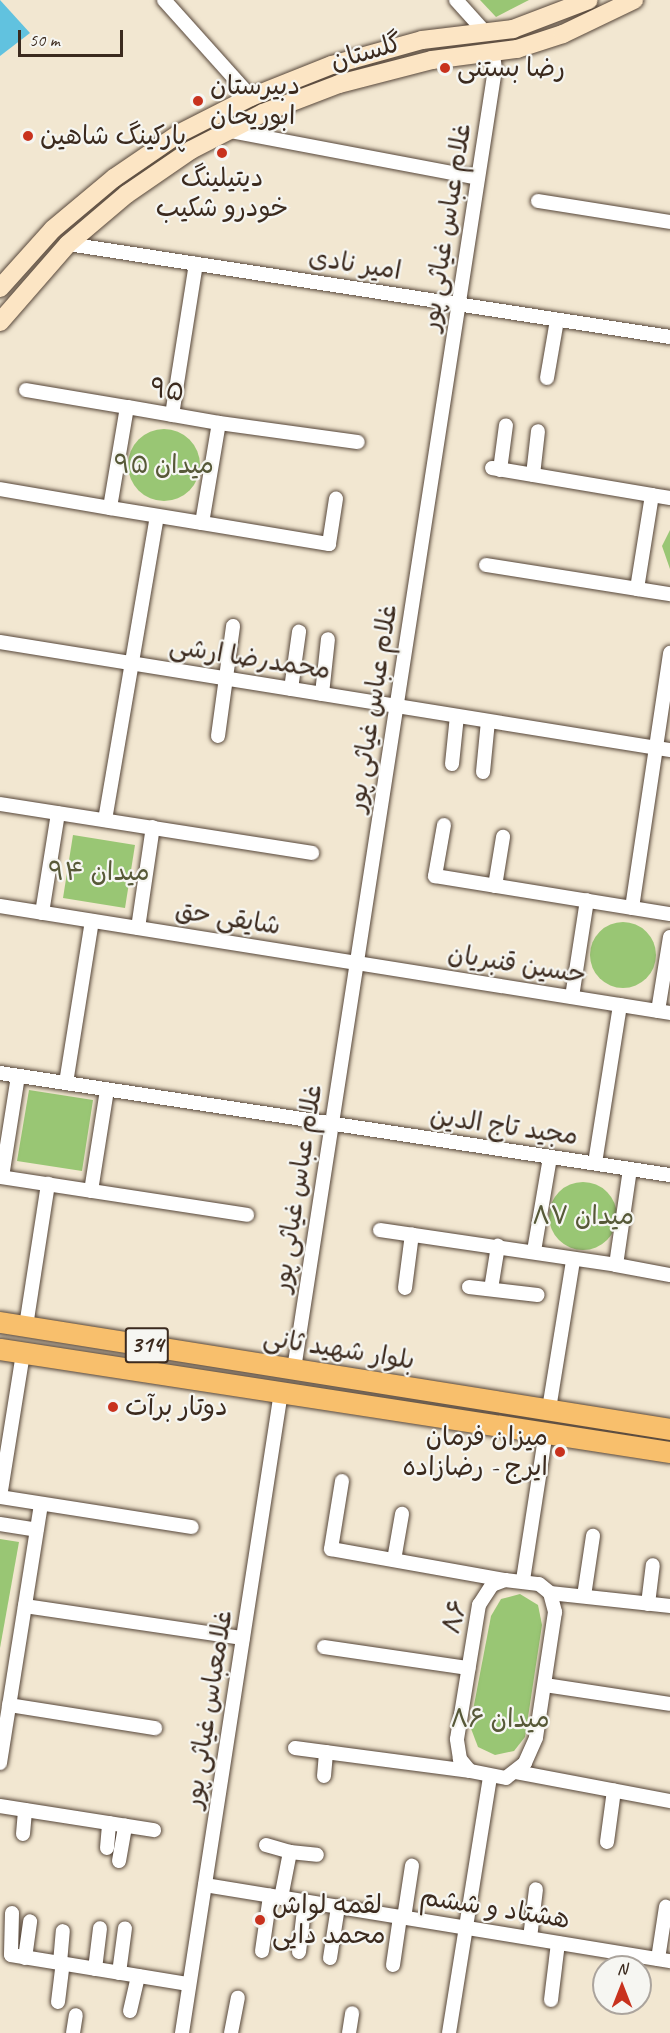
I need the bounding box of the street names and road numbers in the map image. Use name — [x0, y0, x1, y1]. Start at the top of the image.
street label: گلستان — [327, 27, 405, 77]
street label: غلام عباس غیاثی ‌پور — [414, 121, 478, 333]
street label: امیر نادی — [306, 241, 404, 287]
street label: ۹۵ — [147, 372, 187, 408]
street label: غلام عباس غیاثی ‌پور — [340, 602, 404, 814]
street label: محمدرضا ارشی — [167, 630, 333, 686]
street label: شایقی حق — [173, 894, 283, 942]
street label: حسین قنبریان — [446, 938, 588, 990]
street label: غلام عباس غیاثی ‌پور — [265, 1082, 329, 1294]
street label: مجید تاج الدین — [428, 1100, 580, 1152]
street label: بلوار شهید ثانی — [261, 1322, 417, 1376]
road number: 314 — [124, 1324, 170, 1366]
street label: ۸۶ — [436, 1597, 474, 1637]
street label: غلامعباس غیاثی پور — [177, 1608, 239, 1810]
street label: هشتاد و ششم — [418, 1881, 572, 1935]

